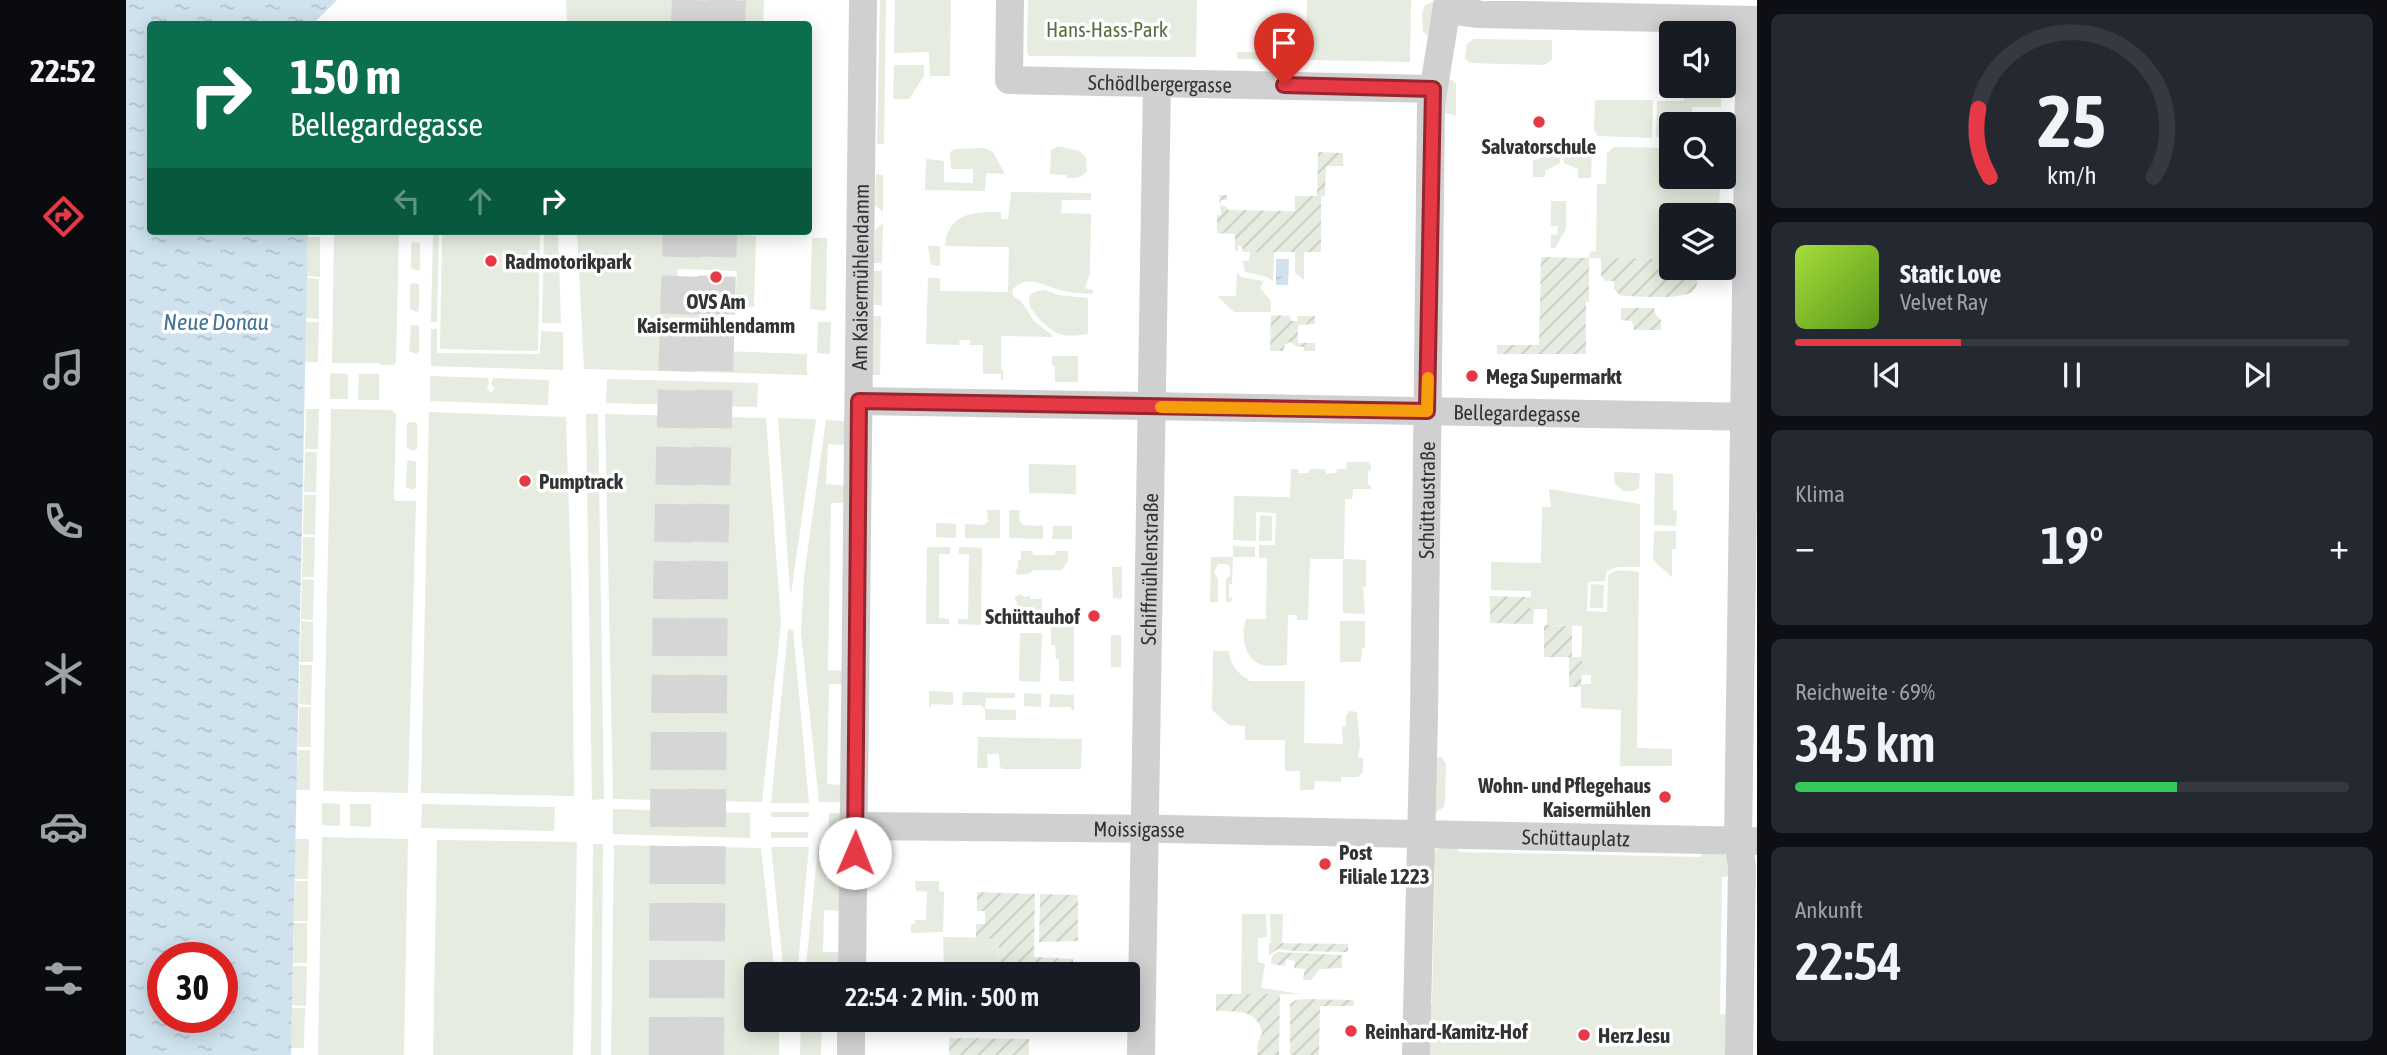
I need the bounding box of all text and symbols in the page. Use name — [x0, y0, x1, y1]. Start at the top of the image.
pin — [1254, 13, 1314, 85]
park label: Hans-Hass-Park — [1046, 17, 1168, 41]
map controls — [1659, 21, 1736, 280]
button: sound — [1659, 21, 1736, 98]
icon: arrive — [1265, 24, 1303, 62]
text: 150 m — [290, 48, 401, 104]
icon: right — [175, 49, 266, 140]
text: 22:52 — [30, 52, 96, 89]
street label: Schödlbergergasse — [1088, 70, 1232, 97]
text: 25 — [2038, 79, 2106, 162]
text: Bellegardegasse — [290, 106, 483, 143]
button: search — [1659, 112, 1736, 189]
marker: Salvatorschule — [1531, 114, 1547, 130]
place label: Salvatorschule — [1482, 134, 1596, 158]
text: km/h — [2047, 161, 2097, 189]
icon: left — [388, 182, 426, 220]
icon: ahead — [461, 182, 499, 220]
icon: right — [534, 182, 572, 220]
street label: Am Kaisermühlendamm — [847, 184, 873, 370]
icon: directions — [39, 192, 88, 241]
button: layers — [1659, 203, 1736, 280]
place label: Radmotorikpark — [505, 249, 632, 273]
marker: Radmotorikpark — [483, 253, 499, 269]
text: Static Love — [1900, 259, 2001, 289]
marker: OVS Am Kaisermühlendamm — [708, 269, 724, 285]
place label: OVS Am Kaisermühlendamm — [637, 289, 795, 337]
text: Velvet Ray — [1900, 289, 1988, 315]
water label: Neue Donau — [163, 309, 269, 335]
icon: music — [39, 345, 88, 394]
icon: previous — [1868, 356, 1906, 394]
icon: pause — [2053, 356, 2091, 394]
icon: next — [2238, 356, 2276, 394]
place label: Mega Supermarkt — [1486, 364, 1622, 388]
marker: Mega Supermarkt — [1464, 368, 1480, 384]
street label: Bellegardegasse — [1453, 400, 1581, 426]
street label: Schüttaustraße — [1414, 441, 1439, 559]
place label: Pumptrack — [539, 469, 624, 493]
marker: Pumptrack — [517, 473, 533, 489]
text: Klima — [1795, 481, 1845, 507]
street label: Schiffmühlenstraße — [1136, 493, 1162, 645]
icon: phone — [39, 497, 88, 546]
text: 19° — [2040, 515, 2104, 575]
text: − — [1795, 524, 1815, 567]
text: + — [2329, 524, 2349, 567]
place label: Schüttauhof — [985, 604, 1080, 628]
marker: Schüttauhof — [1086, 608, 1102, 624]
icon: climate — [39, 649, 88, 698]
text: Reichweite · 69% — [1795, 679, 1935, 705]
text: 345 km — [1795, 713, 1936, 773]
place label: Wohn- und Pflegehaus Kaisermühlen — [1477, 773, 1652, 821]
marker: Wohn- und Pflegehaus Kaisermühlen — [1657, 789, 1673, 805]
icon: car — [39, 802, 88, 851]
position arrow — [818, 816, 892, 890]
street label: Moissigasse — [1093, 816, 1185, 841]
street label: Schüttauplatz — [1522, 824, 1631, 850]
place label: Post Filiale 1223 — [1339, 840, 1430, 888]
marker: Post Filiale 1223 — [1317, 856, 1333, 872]
text: Ankunft — [1795, 897, 1863, 923]
text: 22:54 — [1795, 931, 1902, 991]
speed limit sign: 30 — [147, 942, 238, 1033]
icon: filters — [39, 954, 88, 1003]
text: 22:54 · 2 Min. · 500 m — [845, 982, 1039, 1012]
place label: Reinhard-Kamitz-Hof — [1365, 1019, 1528, 1043]
marker: Reinhard-Kamitz-Hof — [1343, 1023, 1359, 1039]
place label: Herz Jesu — [1598, 1023, 1670, 1047]
marker: Herz Jesu — [1576, 1027, 1592, 1043]

